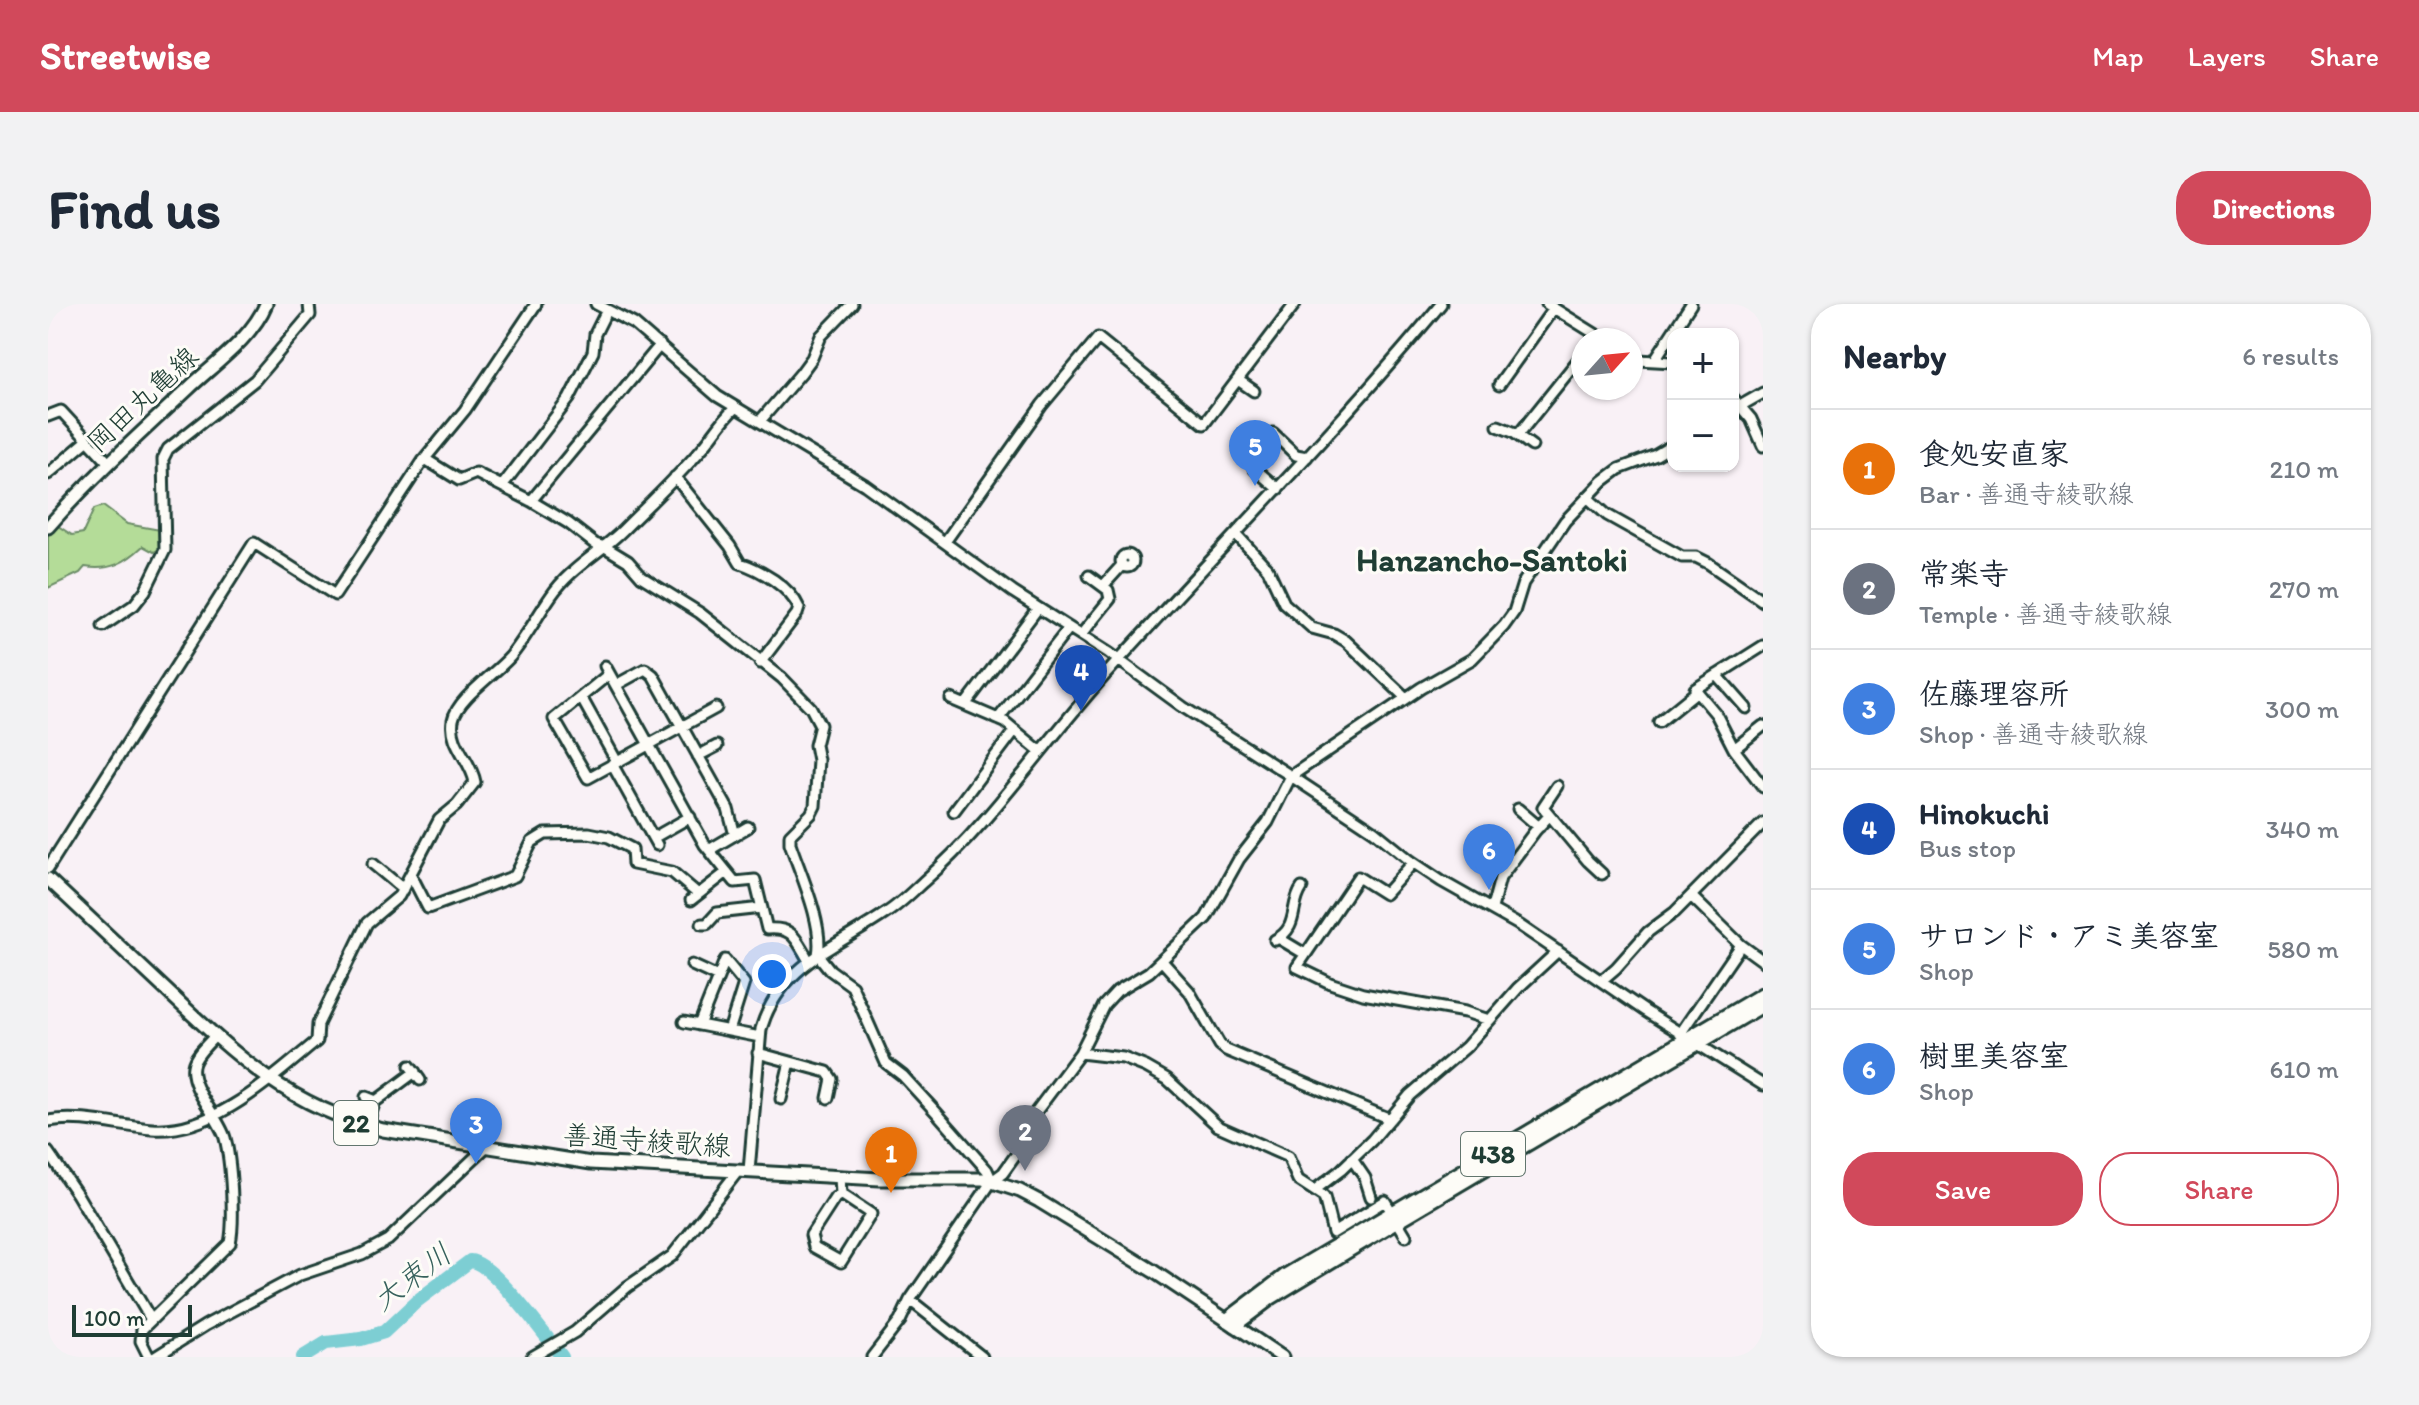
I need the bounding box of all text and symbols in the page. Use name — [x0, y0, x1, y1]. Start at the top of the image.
text: Streetwise — [40, 33, 211, 79]
text: Map — [2092, 39, 2144, 73]
text: Layers — [2188, 39, 2266, 73]
text: Share — [2310, 39, 2379, 73]
button: Directions — [2176, 171, 2371, 245]
text: Find us — [48, 175, 221, 242]
north arrow — [1571, 328, 1643, 400]
map controls — [1667, 328, 1739, 472]
button: + — [1667, 328, 1739, 400]
text: Nearby — [1843, 336, 1946, 377]
street label: 岡田丸亀線 — [79, 339, 205, 459]
text: 6 results — [2242, 340, 2339, 372]
button: − — [1667, 400, 1739, 472]
pin: 5 — [1229, 420, 1281, 486]
text: 食処安直家 — [1919, 435, 2069, 472]
text: 1 — [1863, 453, 1875, 485]
text: 210 m — [2270, 453, 2339, 485]
text: Bar · 善通寺綾歌線 — [1919, 478, 2134, 510]
district label: Hanzancho-Santoki — [1356, 541, 1628, 579]
text: 常楽寺 — [1919, 555, 2009, 592]
text: 2 — [1862, 573, 1876, 605]
text: 270 m — [2269, 573, 2339, 605]
text: Temple · 善通寺綾歌線 — [1919, 598, 2172, 630]
pin: 4 — [1055, 645, 1107, 711]
text: 佐藤理容所 — [1919, 675, 2069, 712]
text: 3 — [1862, 693, 1876, 725]
text: 300 m — [2265, 693, 2339, 725]
text: Shop · 善通寺綾歌線 — [1919, 718, 2148, 750]
text: Hinokuchi — [1919, 795, 2050, 832]
text: 4 — [1861, 813, 1877, 845]
text: 340 m — [2265, 813, 2339, 845]
pin: 6 — [1463, 824, 1515, 890]
text: Bus stop — [1919, 832, 2016, 864]
text: サロンド・アミ美容室 — [1919, 917, 2219, 954]
text: 5 — [1862, 933, 1876, 965]
text: 580 m — [2267, 933, 2339, 965]
your location — [752, 954, 792, 994]
text: Shop — [1919, 955, 1974, 987]
text: 樹里美容室 — [1919, 1037, 2069, 1074]
text: 6 — [1862, 1053, 1876, 1085]
text: 610 m — [2269, 1053, 2339, 1085]
text: Shop — [1919, 1075, 1974, 1107]
pin: 3 — [450, 1098, 502, 1164]
road number: 22 — [334, 1101, 378, 1145]
pin: 2 — [999, 1105, 1051, 1171]
street label: 善通寺綾歌線 — [562, 1117, 732, 1163]
pin: 1 — [865, 1127, 917, 1193]
road number: 438 — [1461, 1132, 1525, 1176]
button: Save — [1843, 1152, 2083, 1226]
button: Share — [2099, 1152, 2339, 1226]
water label: 大束川 — [365, 1235, 459, 1318]
scale bar — [72, 1301, 192, 1337]
text: 100 m — [84, 1305, 145, 1332]

